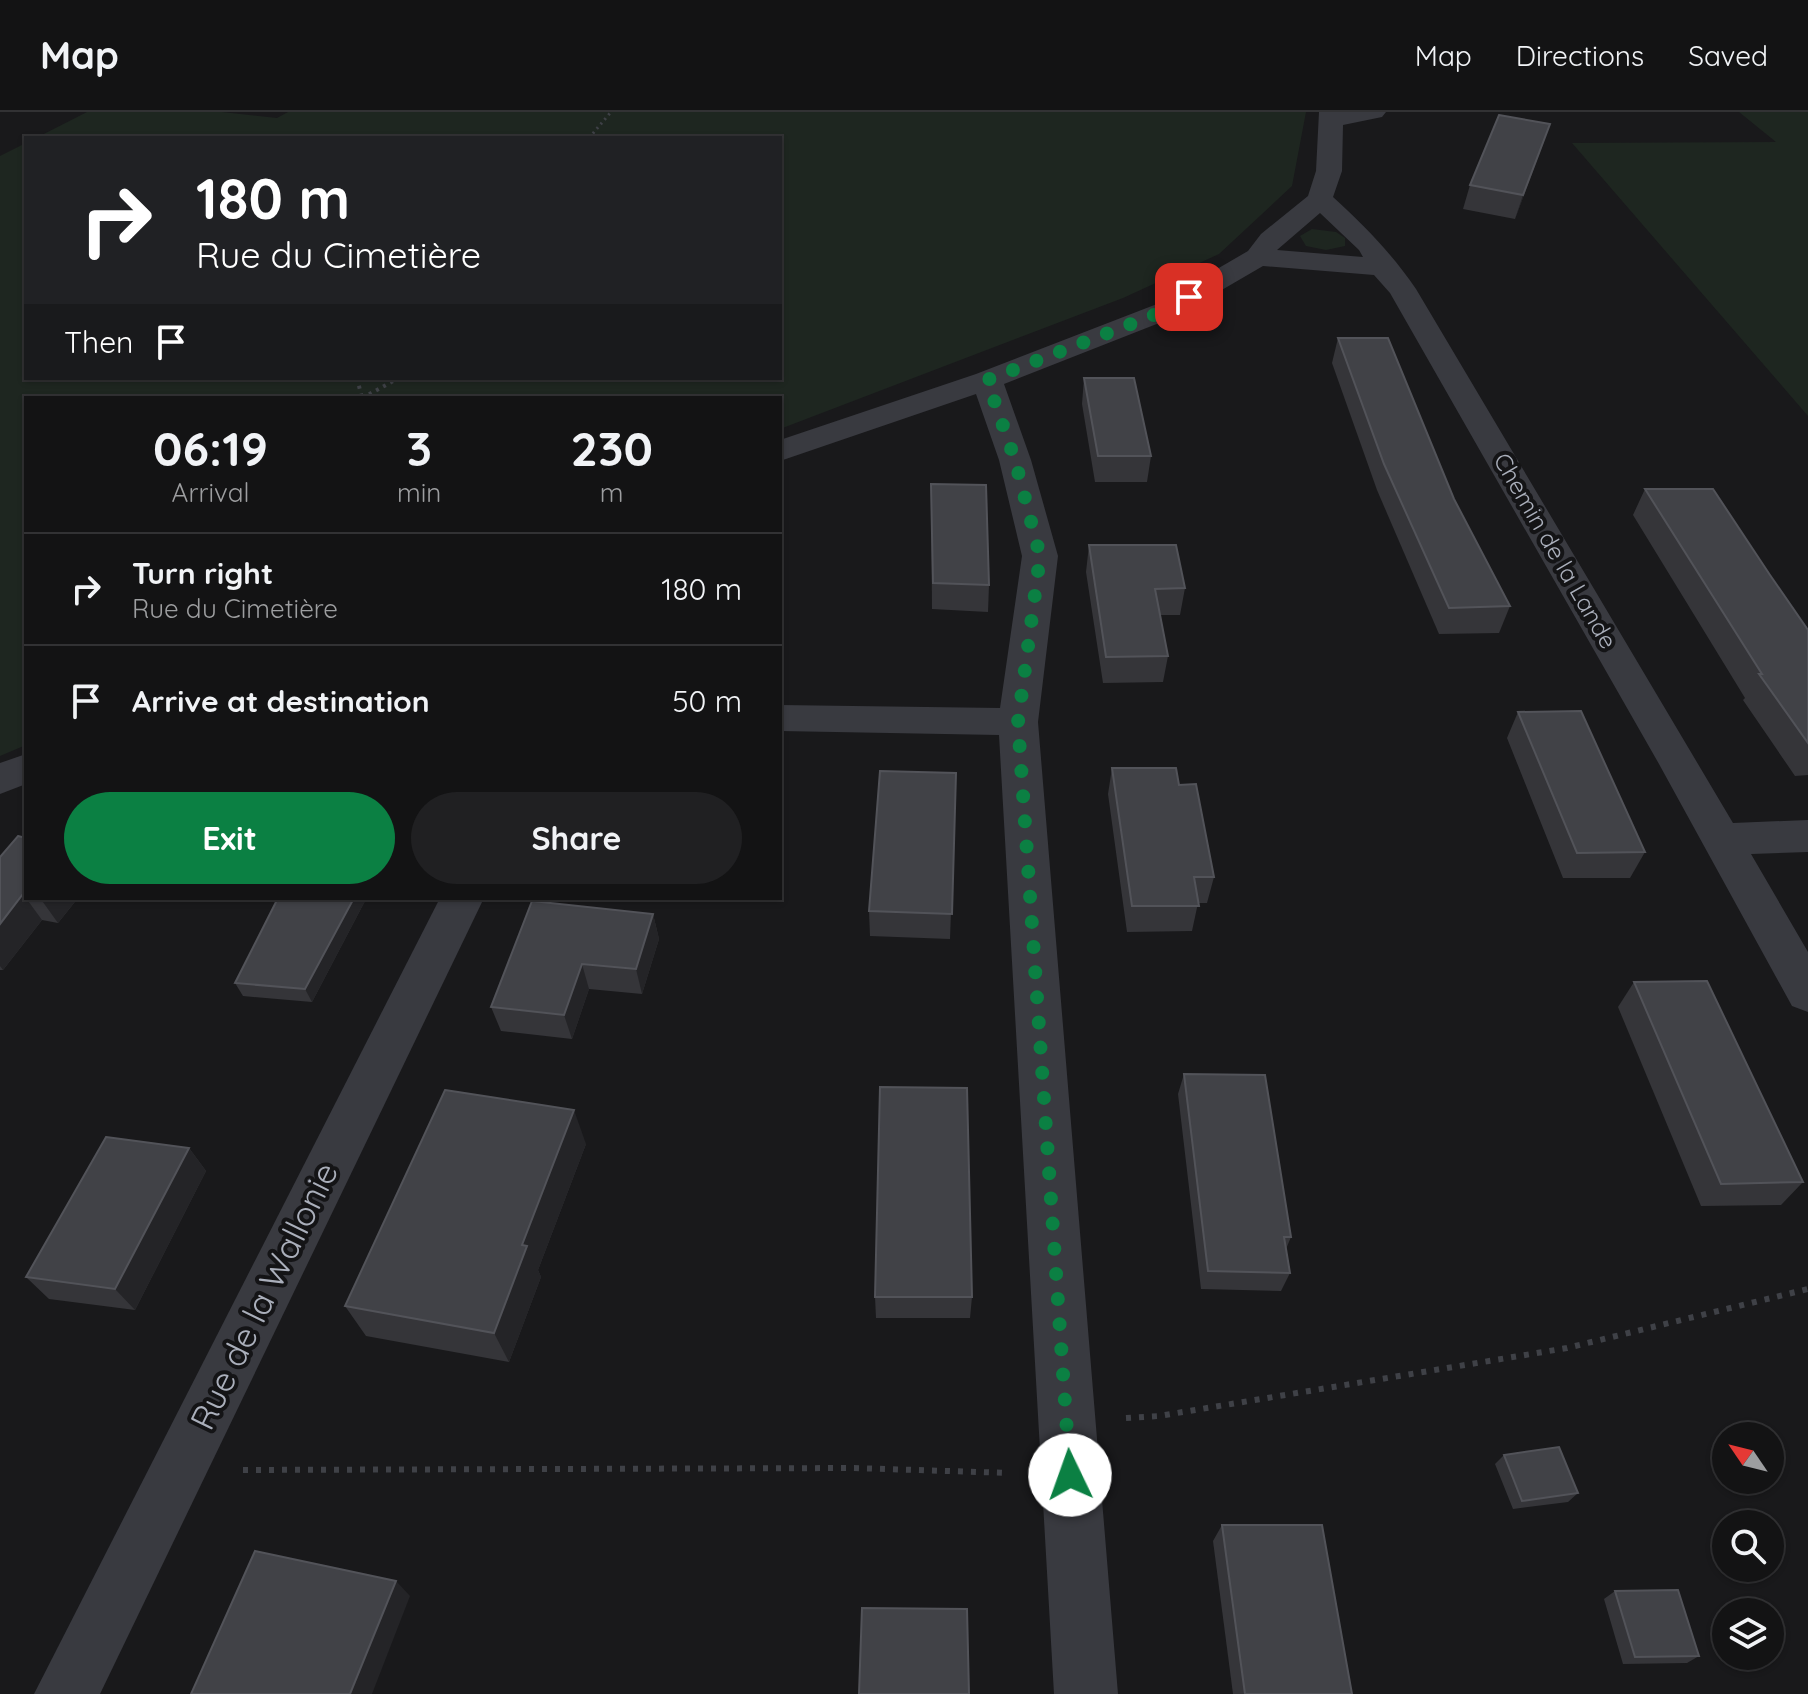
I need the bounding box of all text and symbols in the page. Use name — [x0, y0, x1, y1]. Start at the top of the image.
text: Map — [40, 31, 119, 79]
text: Map — [1415, 38, 1472, 73]
text: Directions — [1516, 38, 1644, 73]
text: Saved — [1688, 38, 1768, 73]
text: 180 m — [196, 163, 350, 233]
icon: right — [64, 168, 168, 272]
text: Rue du Cimetière — [196, 232, 481, 277]
pin — [1155, 263, 1223, 331]
icon: arrive — [1167, 275, 1211, 319]
icon: arrive — [149, 320, 193, 364]
text: Then — [64, 323, 133, 361]
text: 06:19 — [153, 418, 268, 478]
text: 3 — [406, 418, 432, 478]
text: 230 — [570, 418, 653, 478]
street label: Chemin de la Lande — [1488, 447, 1624, 654]
text: Arrival — [172, 476, 249, 509]
text: min — [397, 476, 441, 509]
text: m — [600, 476, 624, 509]
text: Turn right — [132, 554, 273, 592]
icon: right — [64, 567, 108, 611]
text: 180 m — [661, 570, 742, 608]
text: Rue du Cimetière — [132, 592, 338, 625]
icon: arrive — [64, 679, 108, 723]
text: Arrive at destination — [132, 682, 430, 720]
text: 50 m — [672, 682, 742, 720]
button: Exit — [64, 792, 395, 884]
button: Share — [411, 792, 742, 884]
street label: Rue de la Wallonie — [180, 1155, 347, 1437]
north arrow — [1712, 1422, 1784, 1494]
map controls — [1712, 1422, 1784, 1670]
position arrow — [1028, 1433, 1112, 1517]
button: search — [1712, 1510, 1784, 1582]
button: layers — [1712, 1598, 1784, 1670]

